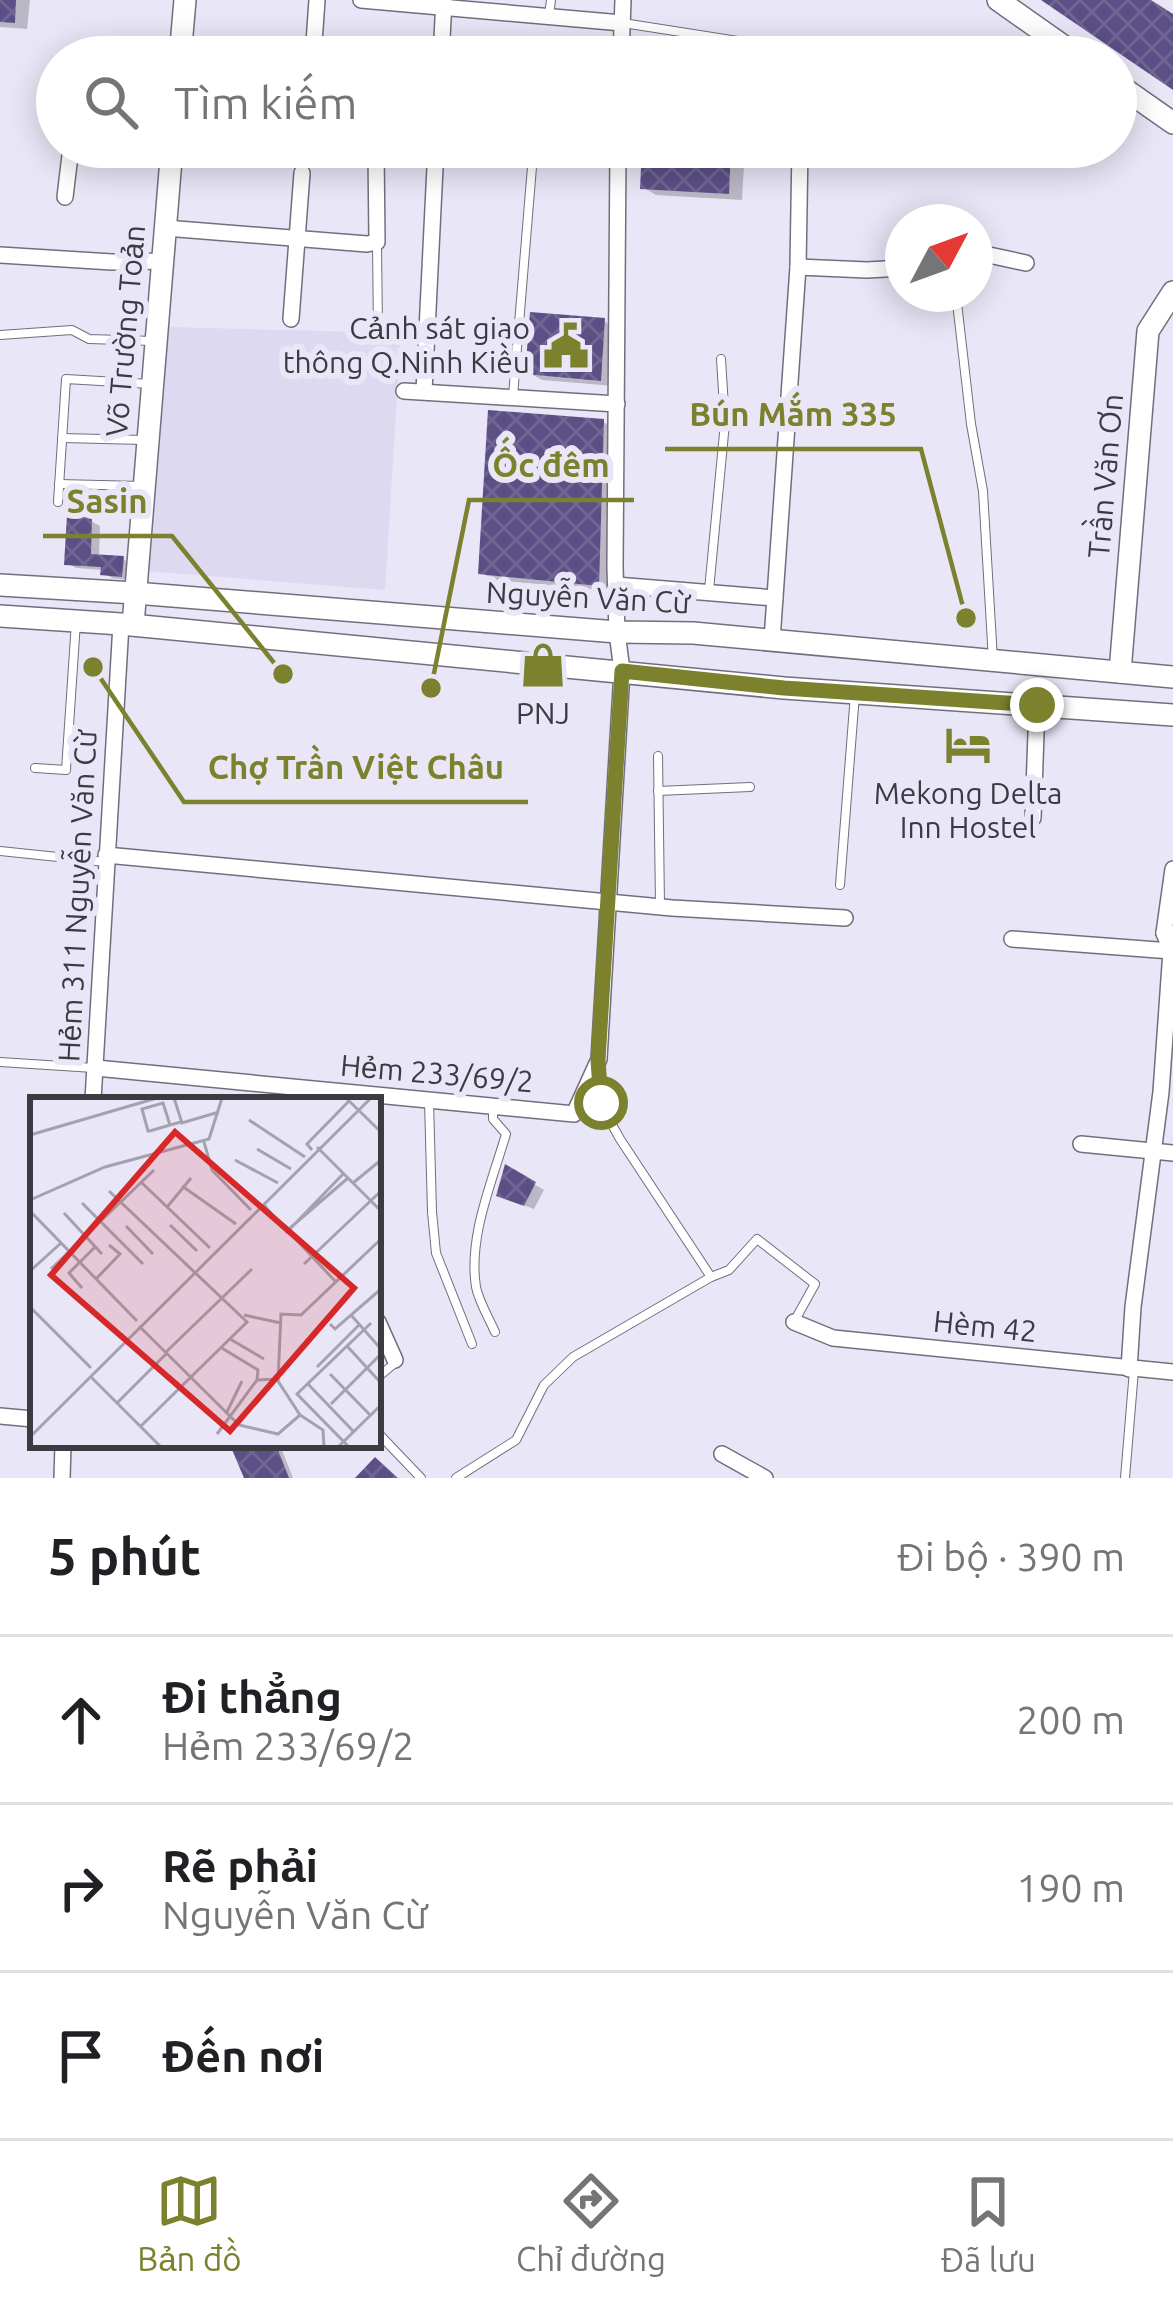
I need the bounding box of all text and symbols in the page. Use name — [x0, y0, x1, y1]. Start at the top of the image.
search box — [36, 36, 1137, 168]
icon: search — [78, 69, 144, 135]
text: Tìm kiếm — [174, 77, 357, 128]
north arrow — [885, 204, 993, 312]
street label: Võ Trường Toản — [99, 224, 151, 438]
place label: Cảnh sát giao thông Q.Ninh Kiều — [283, 311, 530, 379]
public building icon: Cảnh sát giao thông Q.Ninh Kiều — [541, 321, 591, 371]
callout: Bún Mắm 335 — [665, 380, 921, 449]
text: Bún Mắm 335 — [689, 391, 897, 432]
street label: Trần Văn Ơn — [1078, 392, 1129, 559]
callout: Ốc đêm — [469, 431, 634, 500]
text: Ốc đêm — [492, 436, 610, 483]
callout: Sasin — [43, 467, 172, 536]
text: Sasin — [66, 482, 148, 519]
street label: Nguyễn Văn Cừ — [485, 572, 692, 619]
shop icon: PNJ — [518, 640, 568, 690]
route end — [1010, 678, 1064, 732]
place label: PNJ — [516, 696, 570, 730]
hotel icon: Mekong Delta Inn Hostel — [943, 720, 993, 770]
street label: Hẻm 311 Nguyễn Văn Cừ — [49, 728, 103, 1063]
callout: Chợ Trần Việt Châu — [184, 733, 528, 802]
text: Chợ Trần Việt Châu — [208, 744, 504, 785]
place label: Mekong Delta Inn Hostel — [874, 776, 1062, 844]
street label: Hẻm 233/69/2 — [339, 1048, 535, 1098]
route start — [574, 1076, 628, 1130]
inset map — [30, 1097, 381, 1448]
street label: Hèm 42 — [932, 1304, 1039, 1348]
text: 5 phút — [48, 1527, 201, 1585]
text: Đi bộ · 390 m — [897, 1535, 1125, 1578]
text: Đi thẳng — [162, 1671, 342, 1722]
icon: ahead — [48, 1687, 114, 1753]
text: 200 m — [1016, 1698, 1125, 1741]
text: Hẻm 233/69/2 — [162, 1724, 414, 1767]
text: Rẽ phải — [162, 1840, 318, 1891]
icon: right — [48, 1855, 114, 1921]
text: 190 m — [1016, 1866, 1125, 1909]
text: Nguyễn Văn Cừ — [162, 1893, 428, 1936]
icon: arrive — [48, 2023, 114, 2089]
text: Đến nơi — [162, 2030, 324, 2081]
tab: Bản đồ — [137, 2168, 242, 2279]
tab: Chỉ đường — [516, 2168, 666, 2279]
tab: Đã lưu — [941, 2169, 1036, 2278]

